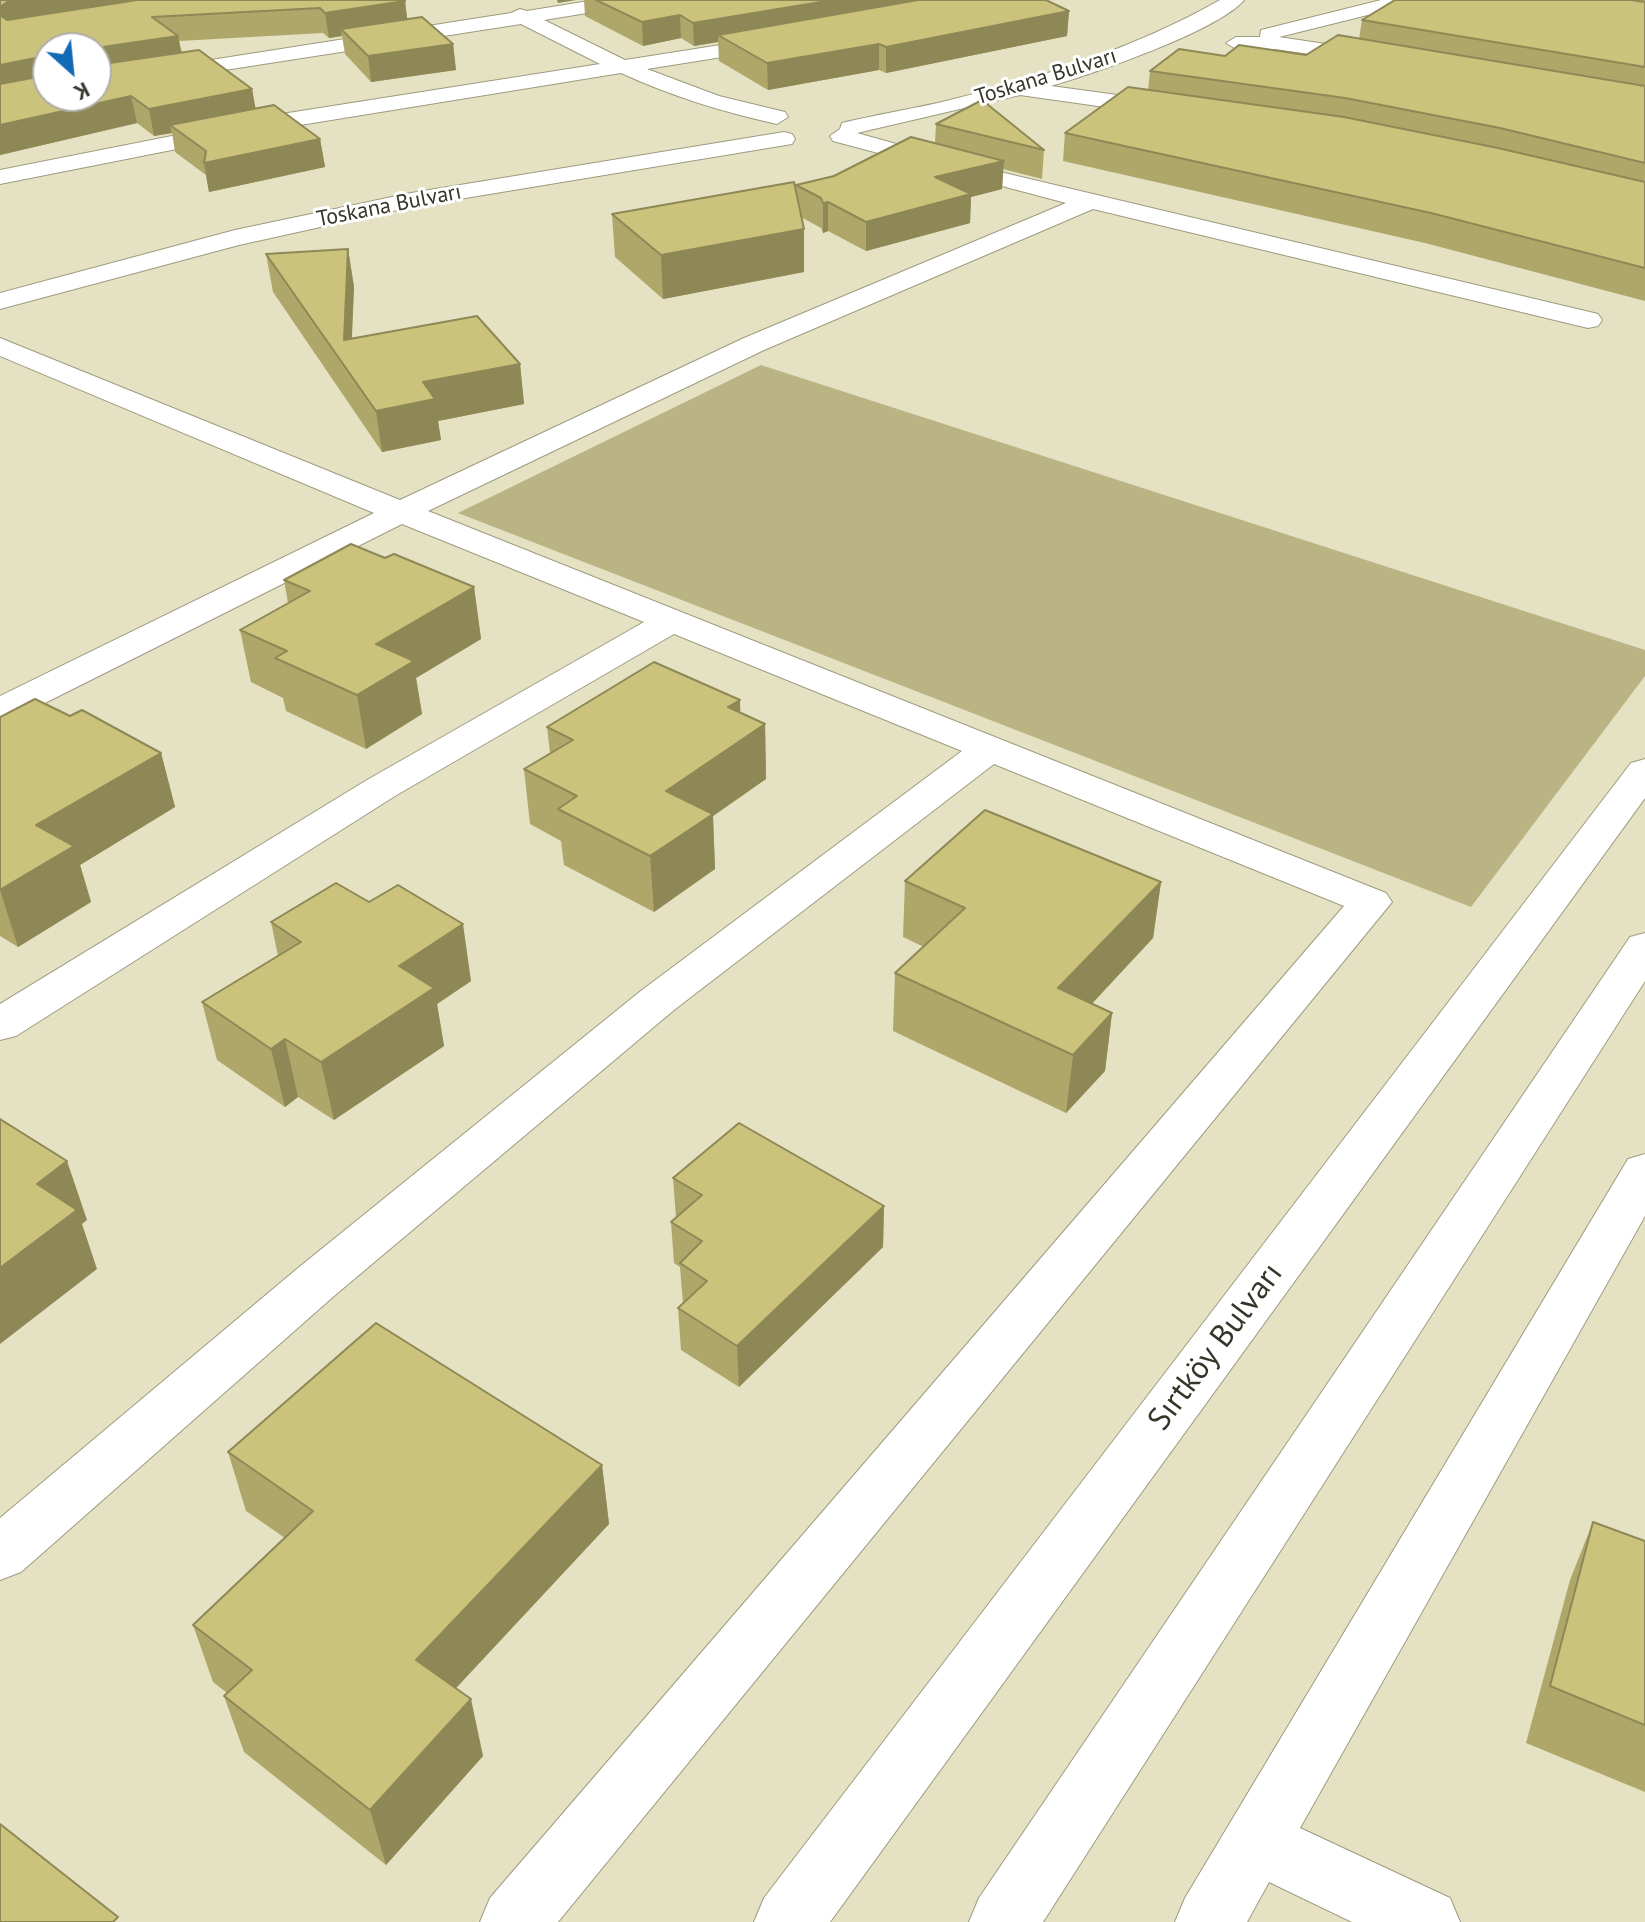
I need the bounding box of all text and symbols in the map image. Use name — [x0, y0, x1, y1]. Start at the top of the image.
north arrow — [32, 32, 112, 112]
street label: Toskana Bulvarı — [972, 43, 1120, 111]
text: K — [70, 76, 94, 107]
street label: Toskana Bulvarı — [314, 179, 464, 233]
street label: Sırtköy Bulvarı — [1141, 1256, 1291, 1438]

